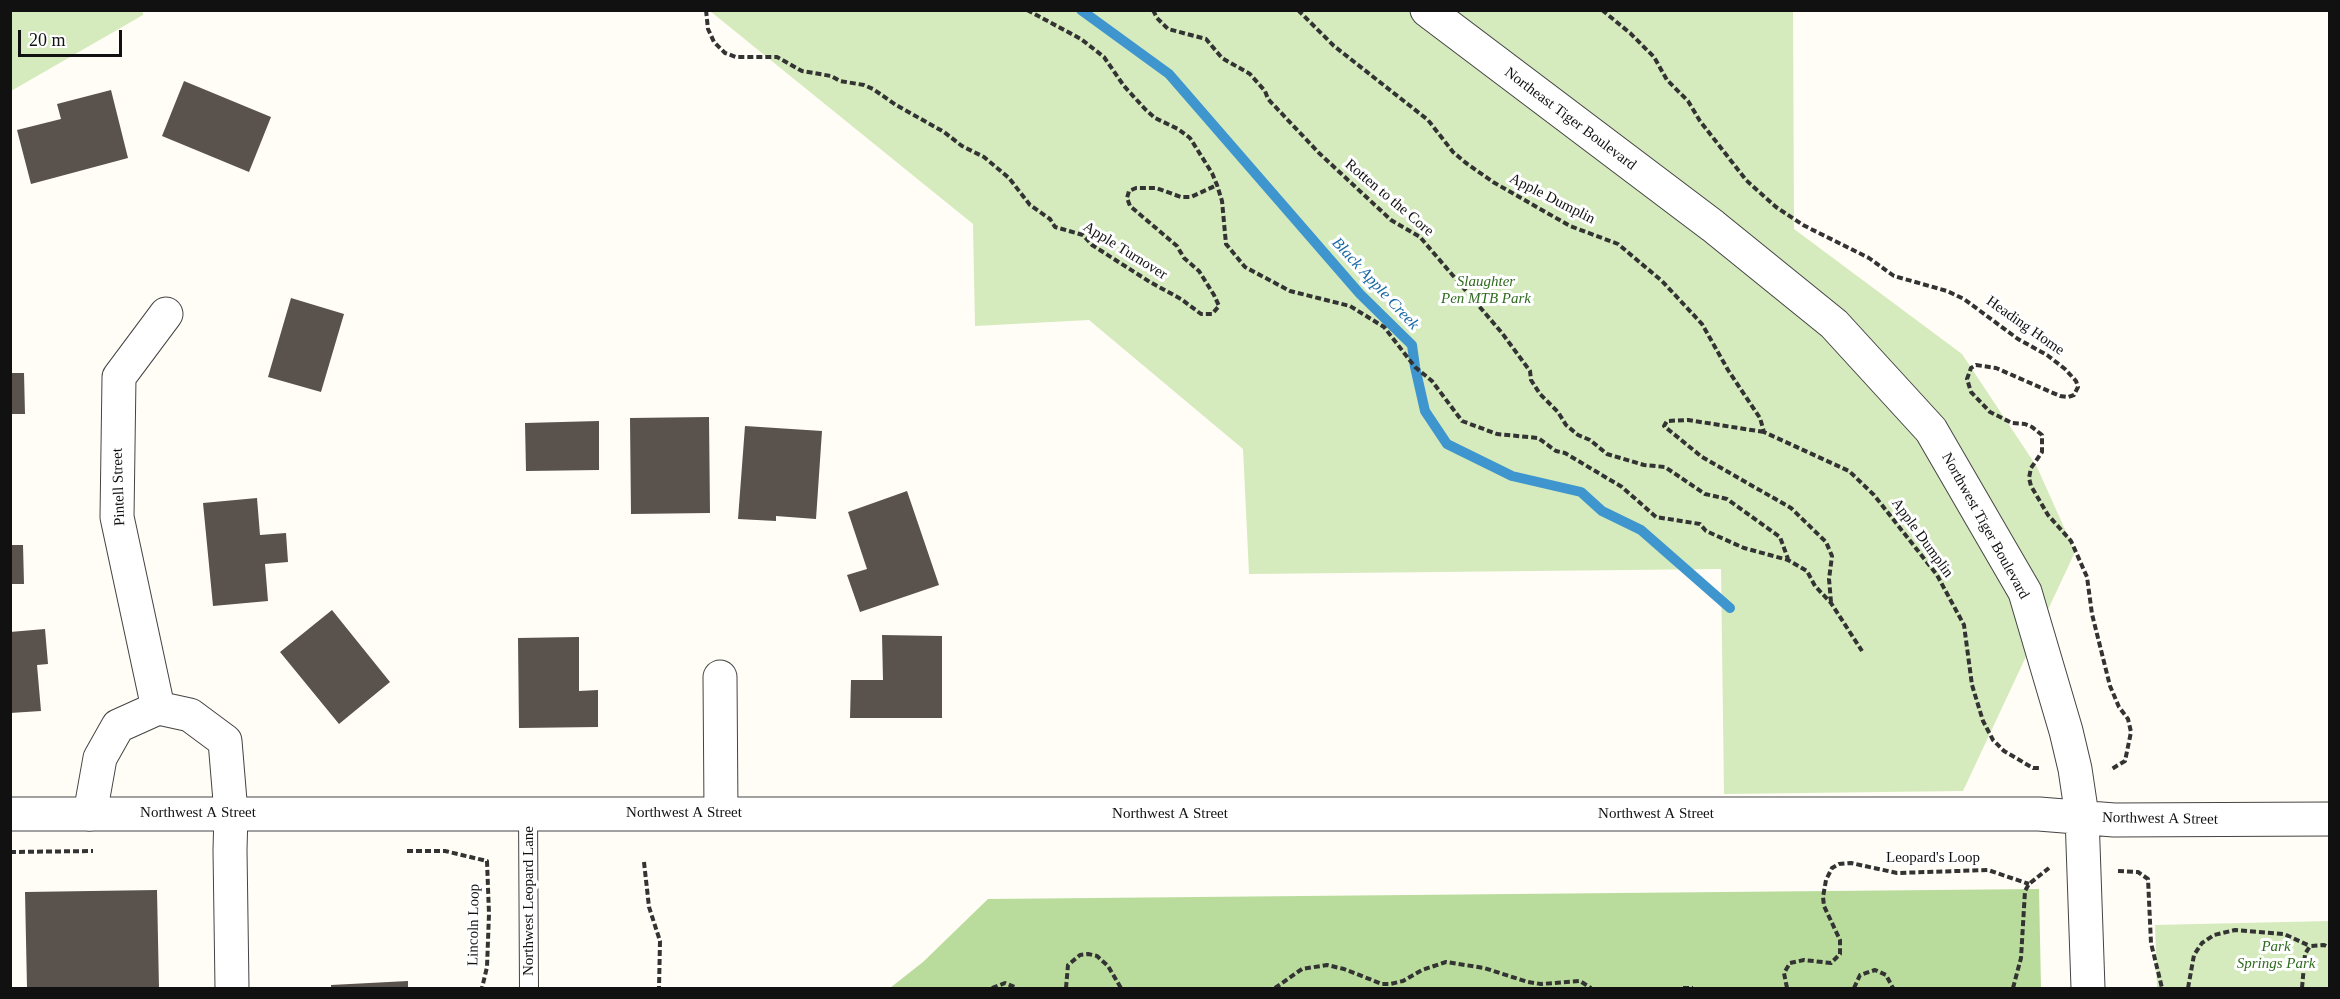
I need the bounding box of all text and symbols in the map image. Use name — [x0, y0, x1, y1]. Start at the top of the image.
scale bar — [21, 18, 124, 56]
text: 20 m — [29, 30, 66, 50]
street label: Northeast Tiger Boulevard — [1501, 64, 1639, 174]
street label: Rotten to the Core — [1341, 156, 1437, 240]
street label: Apple Dumplin — [1506, 170, 1598, 228]
street label: Apple Turnover — [1080, 218, 1170, 284]
water label: Black Apple Creek — [1327, 234, 1423, 334]
park label: Slaughter Pen MTB Park — [1441, 273, 1531, 308]
street label: Heading Home — [1982, 292, 2068, 360]
street label: Pintell Street — [109, 448, 129, 526]
street label: Northwest Tiger Boulevard — [1937, 450, 2033, 602]
street label: Apple Dumplin — [1887, 495, 1957, 581]
street label: Northwest A Street — [140, 804, 256, 822]
street label: Northwest A Street — [626, 804, 742, 822]
street label: Northwest A Street — [1112, 805, 1228, 823]
street label: Northwest A Street — [1598, 805, 1714, 823]
street label: Northwest A Street — [2102, 809, 2218, 829]
street label: Northwest Leopard Lane — [520, 826, 538, 976]
street label: Leopard's Loop — [1886, 849, 1980, 867]
street label: Lincoln Loop — [464, 884, 484, 966]
park label: Park Springs Park — [2237, 938, 2315, 973]

